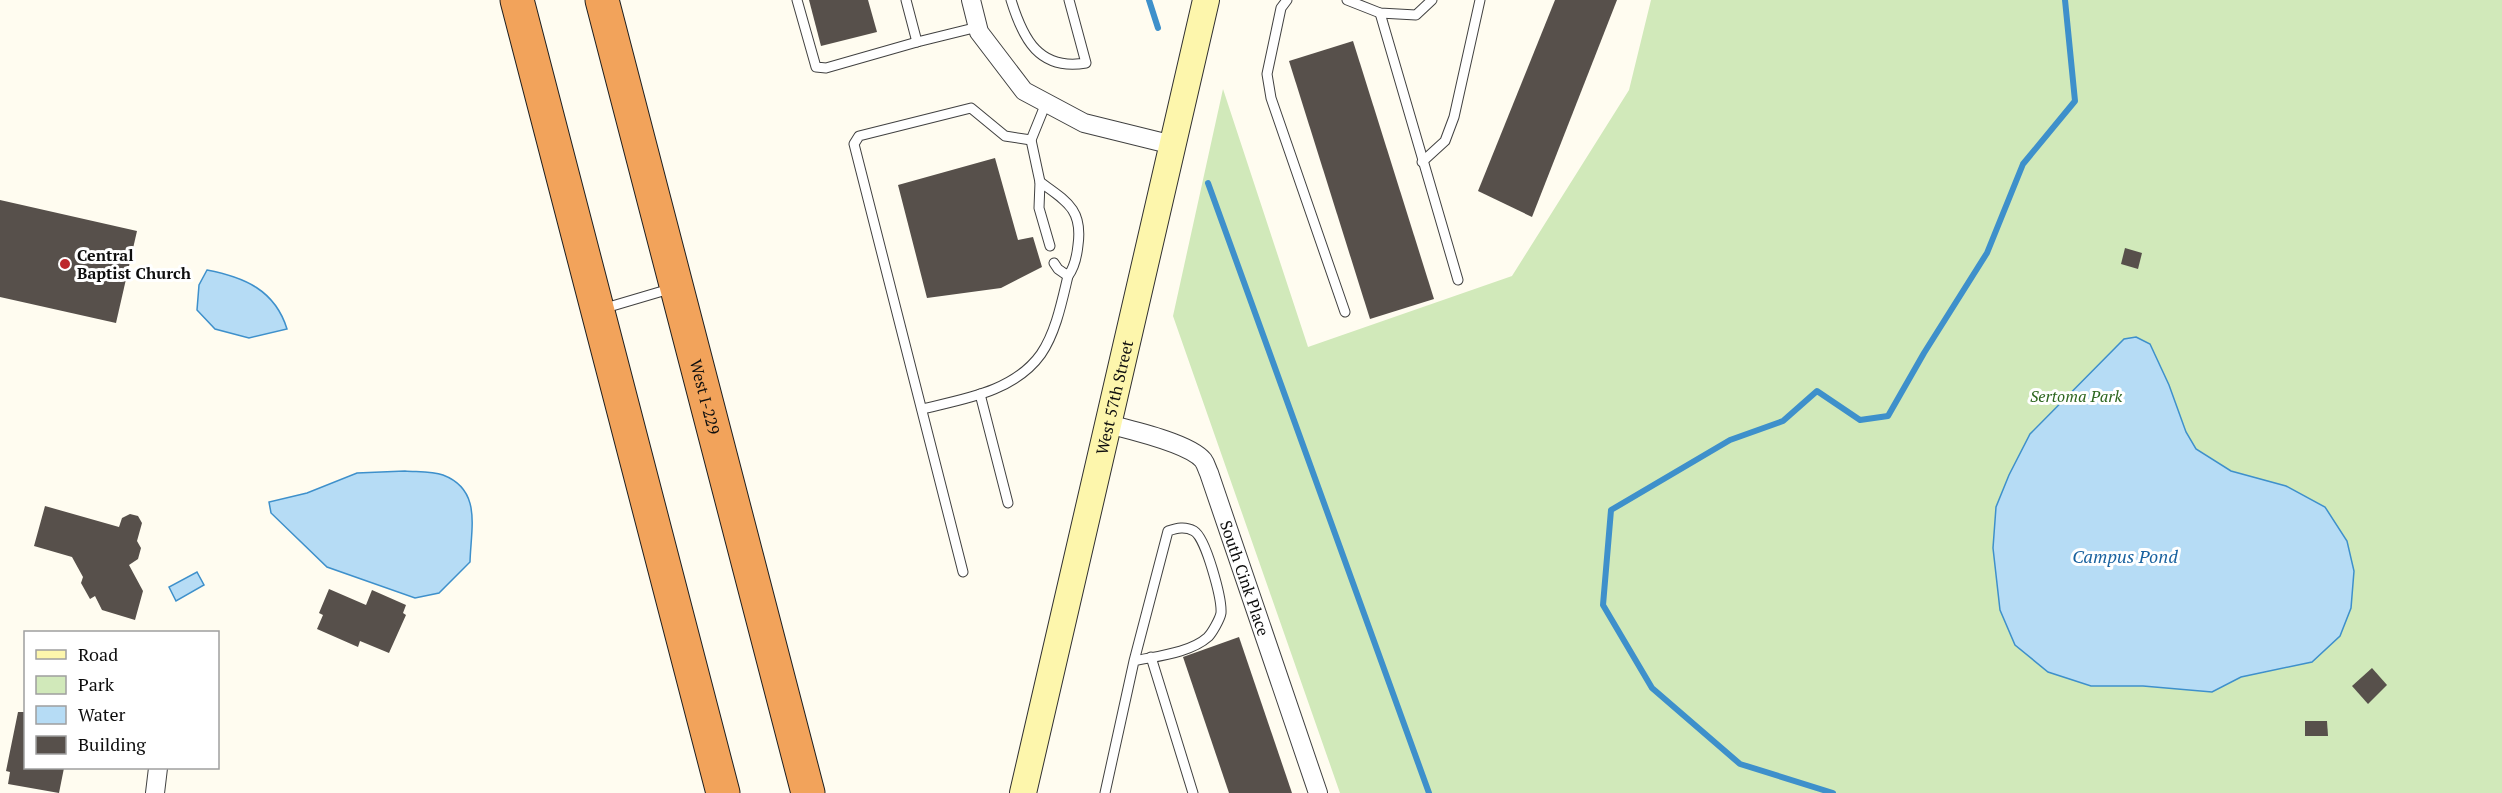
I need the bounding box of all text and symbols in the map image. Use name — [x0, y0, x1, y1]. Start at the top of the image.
place label: Central Baptist Church — [77, 244, 192, 284]
marker: Central Baptist Church — [58, 257, 72, 271]
street label: West 57th Street — [1090, 338, 1138, 457]
street label: West I-229 — [685, 357, 725, 437]
park label: Sertoma Park — [2030, 385, 2122, 407]
street label: South Cink Place — [1215, 518, 1275, 639]
water label: Campus Pond — [2072, 544, 2178, 568]
legend — [24, 631, 219, 769]
text: Road — [78, 642, 118, 666]
text: Park — [78, 672, 115, 696]
text: Water — [78, 702, 125, 726]
text: Building — [78, 732, 146, 756]

